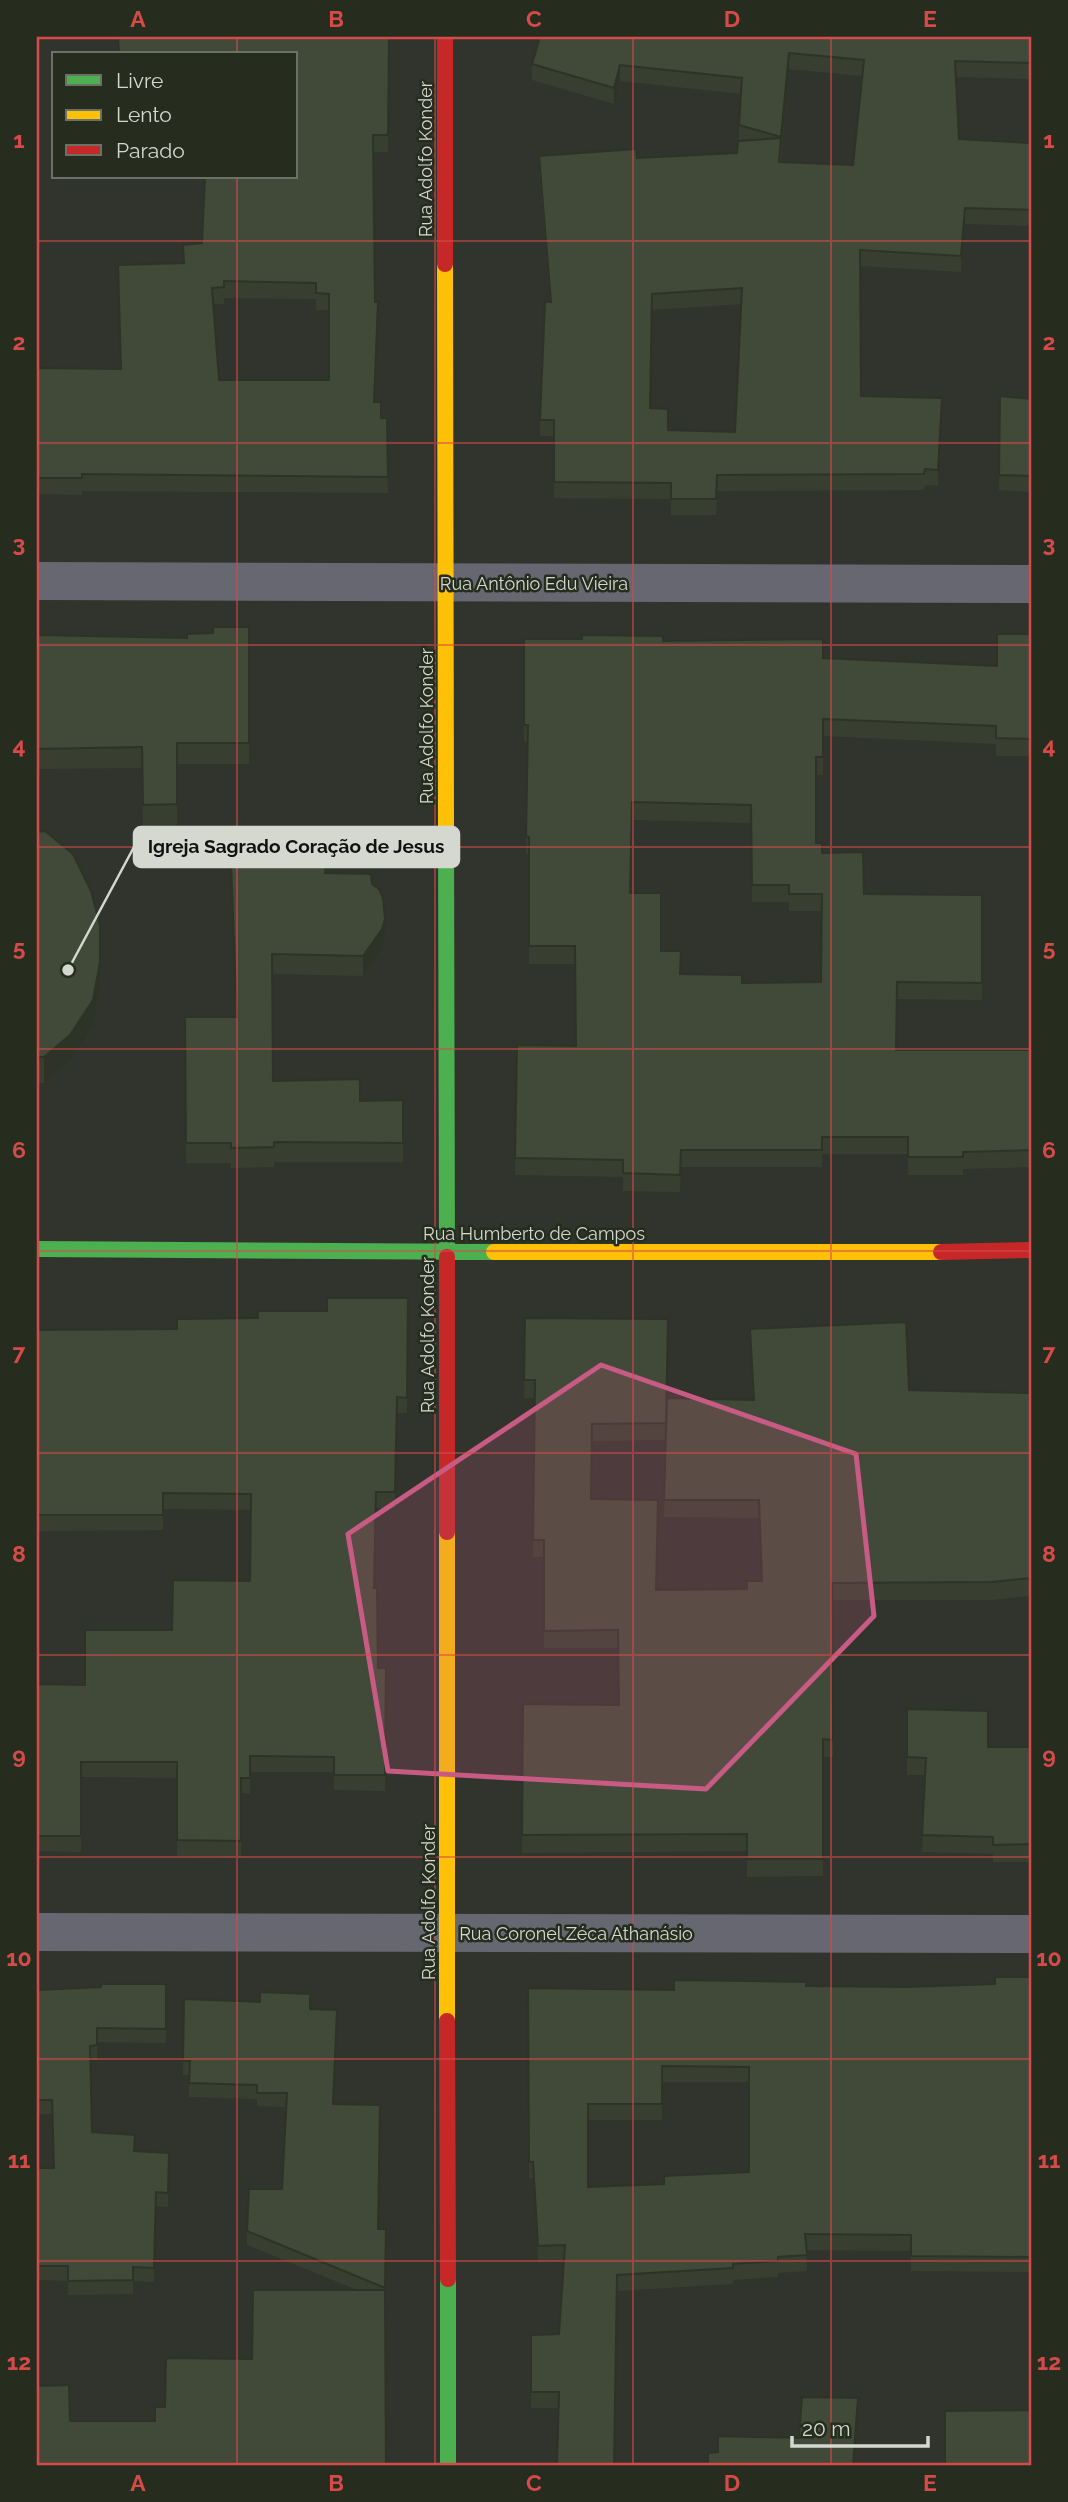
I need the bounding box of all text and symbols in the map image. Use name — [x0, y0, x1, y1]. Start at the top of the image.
text: A — [130, 5, 146, 32]
text: B — [328, 5, 344, 32]
text: C — [526, 5, 542, 32]
text: D — [724, 5, 740, 32]
text: E — [923, 5, 937, 32]
legend — [52, 52, 298, 178]
text: Livre — [116, 68, 163, 93]
street label: Rua Adolfo Konder — [415, 80, 436, 237]
text: Lento — [116, 102, 172, 127]
text: 1 — [13, 126, 25, 153]
text: 1 — [1043, 126, 1055, 153]
text: Parado — [116, 138, 185, 163]
text: 2 — [13, 328, 25, 355]
text: 2 — [1043, 328, 1055, 355]
text: 3 — [13, 530, 25, 557]
text: 3 — [1043, 530, 1055, 557]
street label: Rua Antônio Edu Vieira — [440, 573, 628, 594]
street label: Rua Adolfo Konder — [416, 647, 437, 804]
text: 4 — [12, 732, 26, 759]
text: 4 — [1042, 732, 1056, 759]
callout: Igreja Sagrado Coração de Jesus — [134, 827, 459, 867]
text: Igreja Sagrado Coração de Jesus — [148, 835, 444, 857]
text: 5 — [13, 934, 26, 961]
text: 5 — [1043, 934, 1056, 961]
text: 6 — [12, 1136, 26, 1163]
text: 6 — [1042, 1136, 1056, 1163]
street label: Rua Humberto de Campos — [423, 1223, 645, 1244]
street label: Rua Adolfo Konder — [417, 1256, 438, 1413]
text: 7 — [13, 1338, 26, 1365]
text: 7 — [1043, 1338, 1056, 1365]
text: 8 — [12, 1540, 26, 1567]
text: 8 — [1042, 1540, 1056, 1567]
text: 9 — [12, 1742, 26, 1769]
text: 9 — [1042, 1742, 1056, 1769]
street label: Rua Adolfo Konder — [418, 1823, 439, 1980]
street label: Rua Coronel Zéca Athanásio — [459, 1923, 693, 1944]
text: 10 — [6, 1944, 32, 1971]
text: 10 — [1036, 1944, 1062, 1971]
text: 11 — [8, 2146, 30, 2173]
text: 11 — [1038, 2146, 1060, 2173]
text: 12 — [7, 2348, 31, 2375]
text: 12 — [1037, 2348, 1061, 2375]
scale bar — [792, 2404, 928, 2448]
text: 20 m — [802, 2416, 850, 2441]
text: A — [130, 2469, 146, 2496]
text: B — [328, 2469, 344, 2496]
text: C — [526, 2469, 542, 2496]
text: D — [724, 2469, 740, 2496]
text: E — [923, 2469, 937, 2496]

